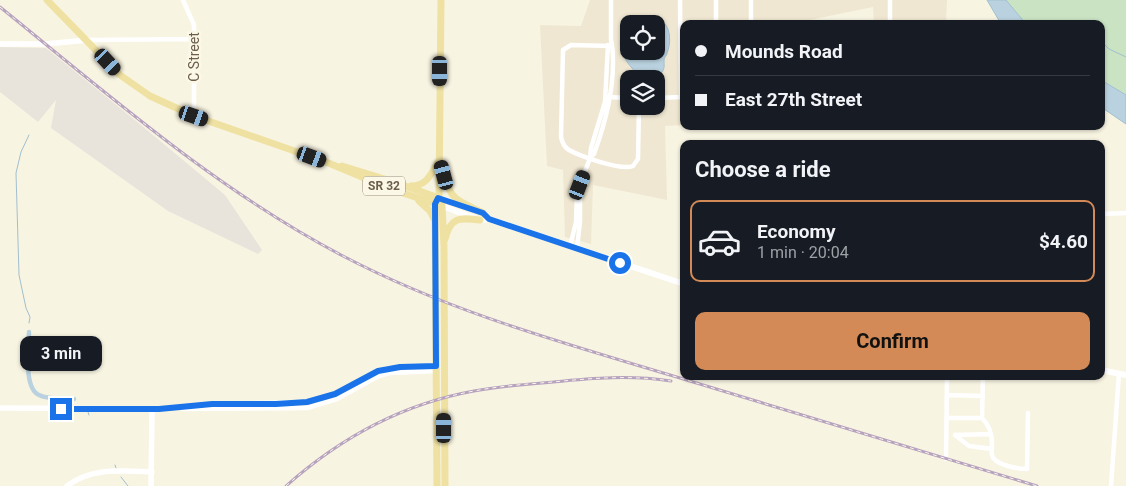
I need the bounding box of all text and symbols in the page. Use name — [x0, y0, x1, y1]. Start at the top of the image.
map controls — [620, 15, 665, 115]
button: locate — [620, 15, 665, 60]
street label: C Street — [186, 32, 202, 82]
text: Mounds Road — [725, 40, 843, 63]
car — [92, 46, 123, 78]
car — [432, 56, 447, 86]
button: layers — [620, 70, 665, 115]
text: East 27th Street — [725, 88, 862, 111]
car — [177, 104, 210, 128]
car — [295, 145, 328, 169]
text: Choose a ride — [695, 157, 831, 182]
car — [432, 159, 455, 191]
car — [567, 168, 592, 202]
road number: SR 32 — [363, 177, 405, 196]
icon: car — [697, 219, 742, 264]
text: Economy — [757, 220, 836, 243]
text: $4.60 — [1039, 230, 1088, 253]
text: 1 min · 20:04 — [757, 243, 849, 262]
route start — [609, 252, 631, 274]
button: Confirm — [695, 312, 1090, 370]
callout: 3 min — [20, 336, 102, 372]
text: 3 min — [41, 344, 81, 363]
route end — [50, 398, 72, 420]
car — [436, 413, 451, 443]

